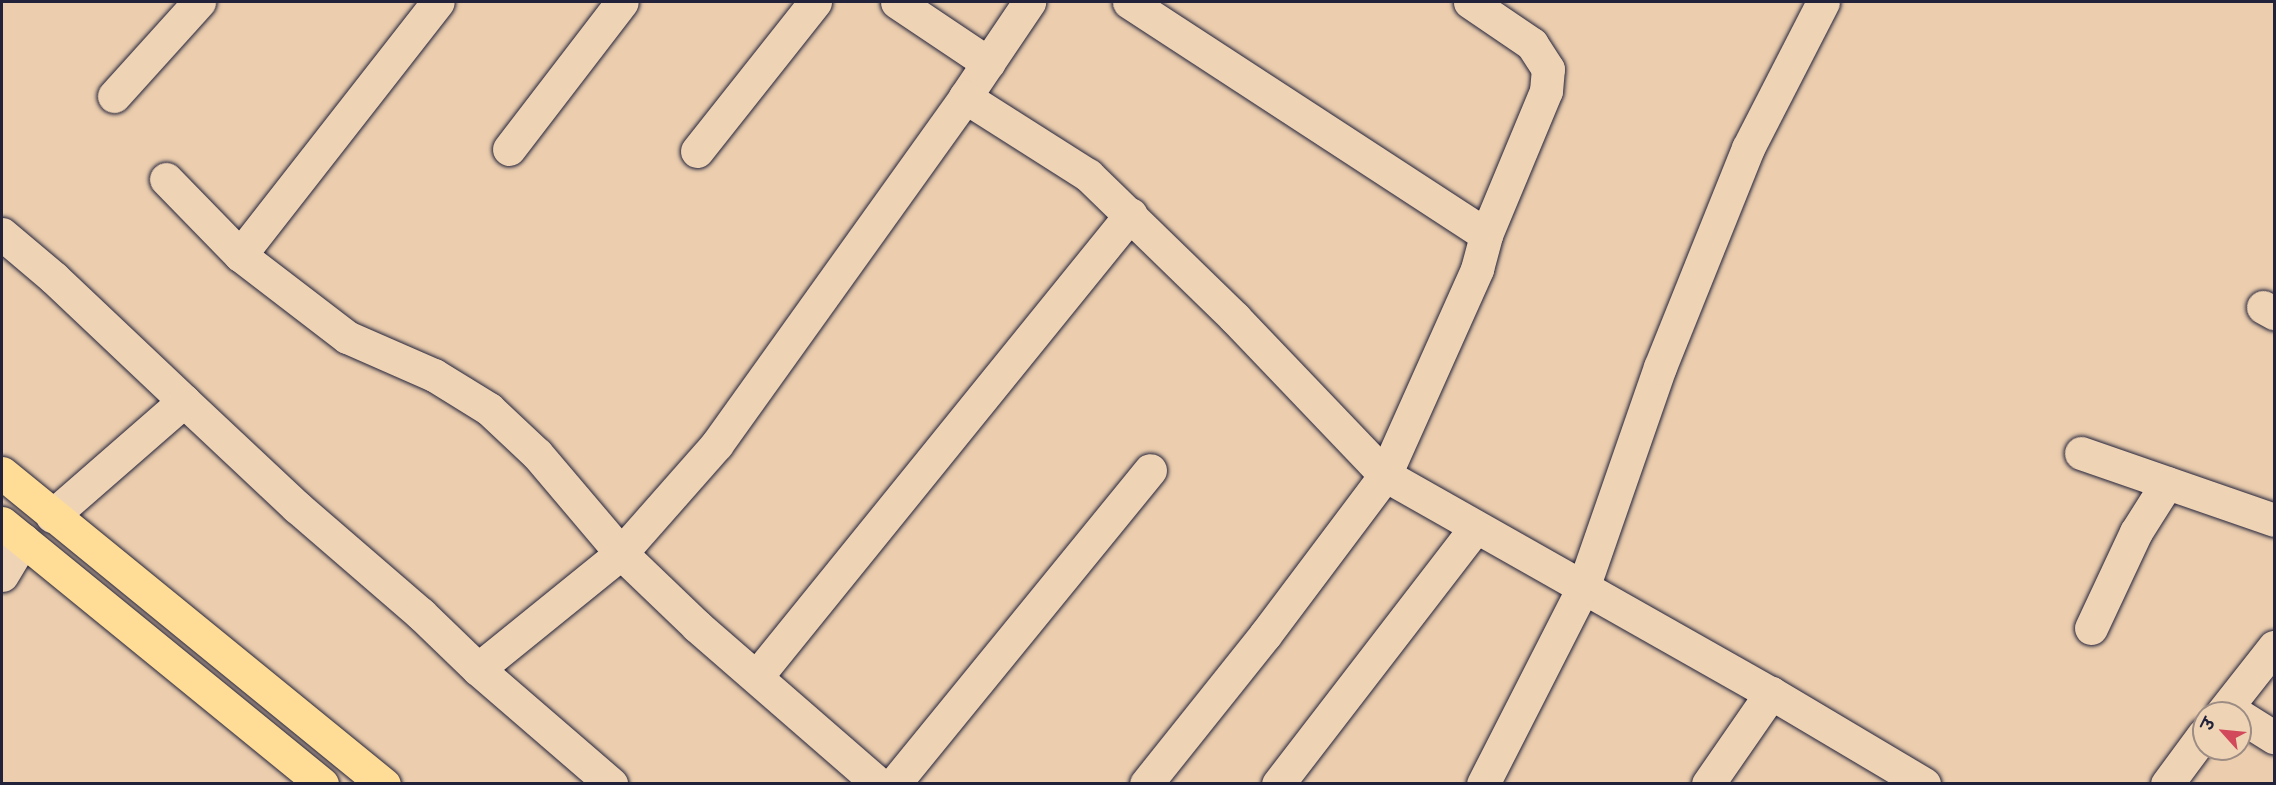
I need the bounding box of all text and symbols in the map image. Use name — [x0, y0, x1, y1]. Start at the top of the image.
north arrow — [2192, 701, 2252, 761]
text: उ — [2196, 714, 2219, 733]

